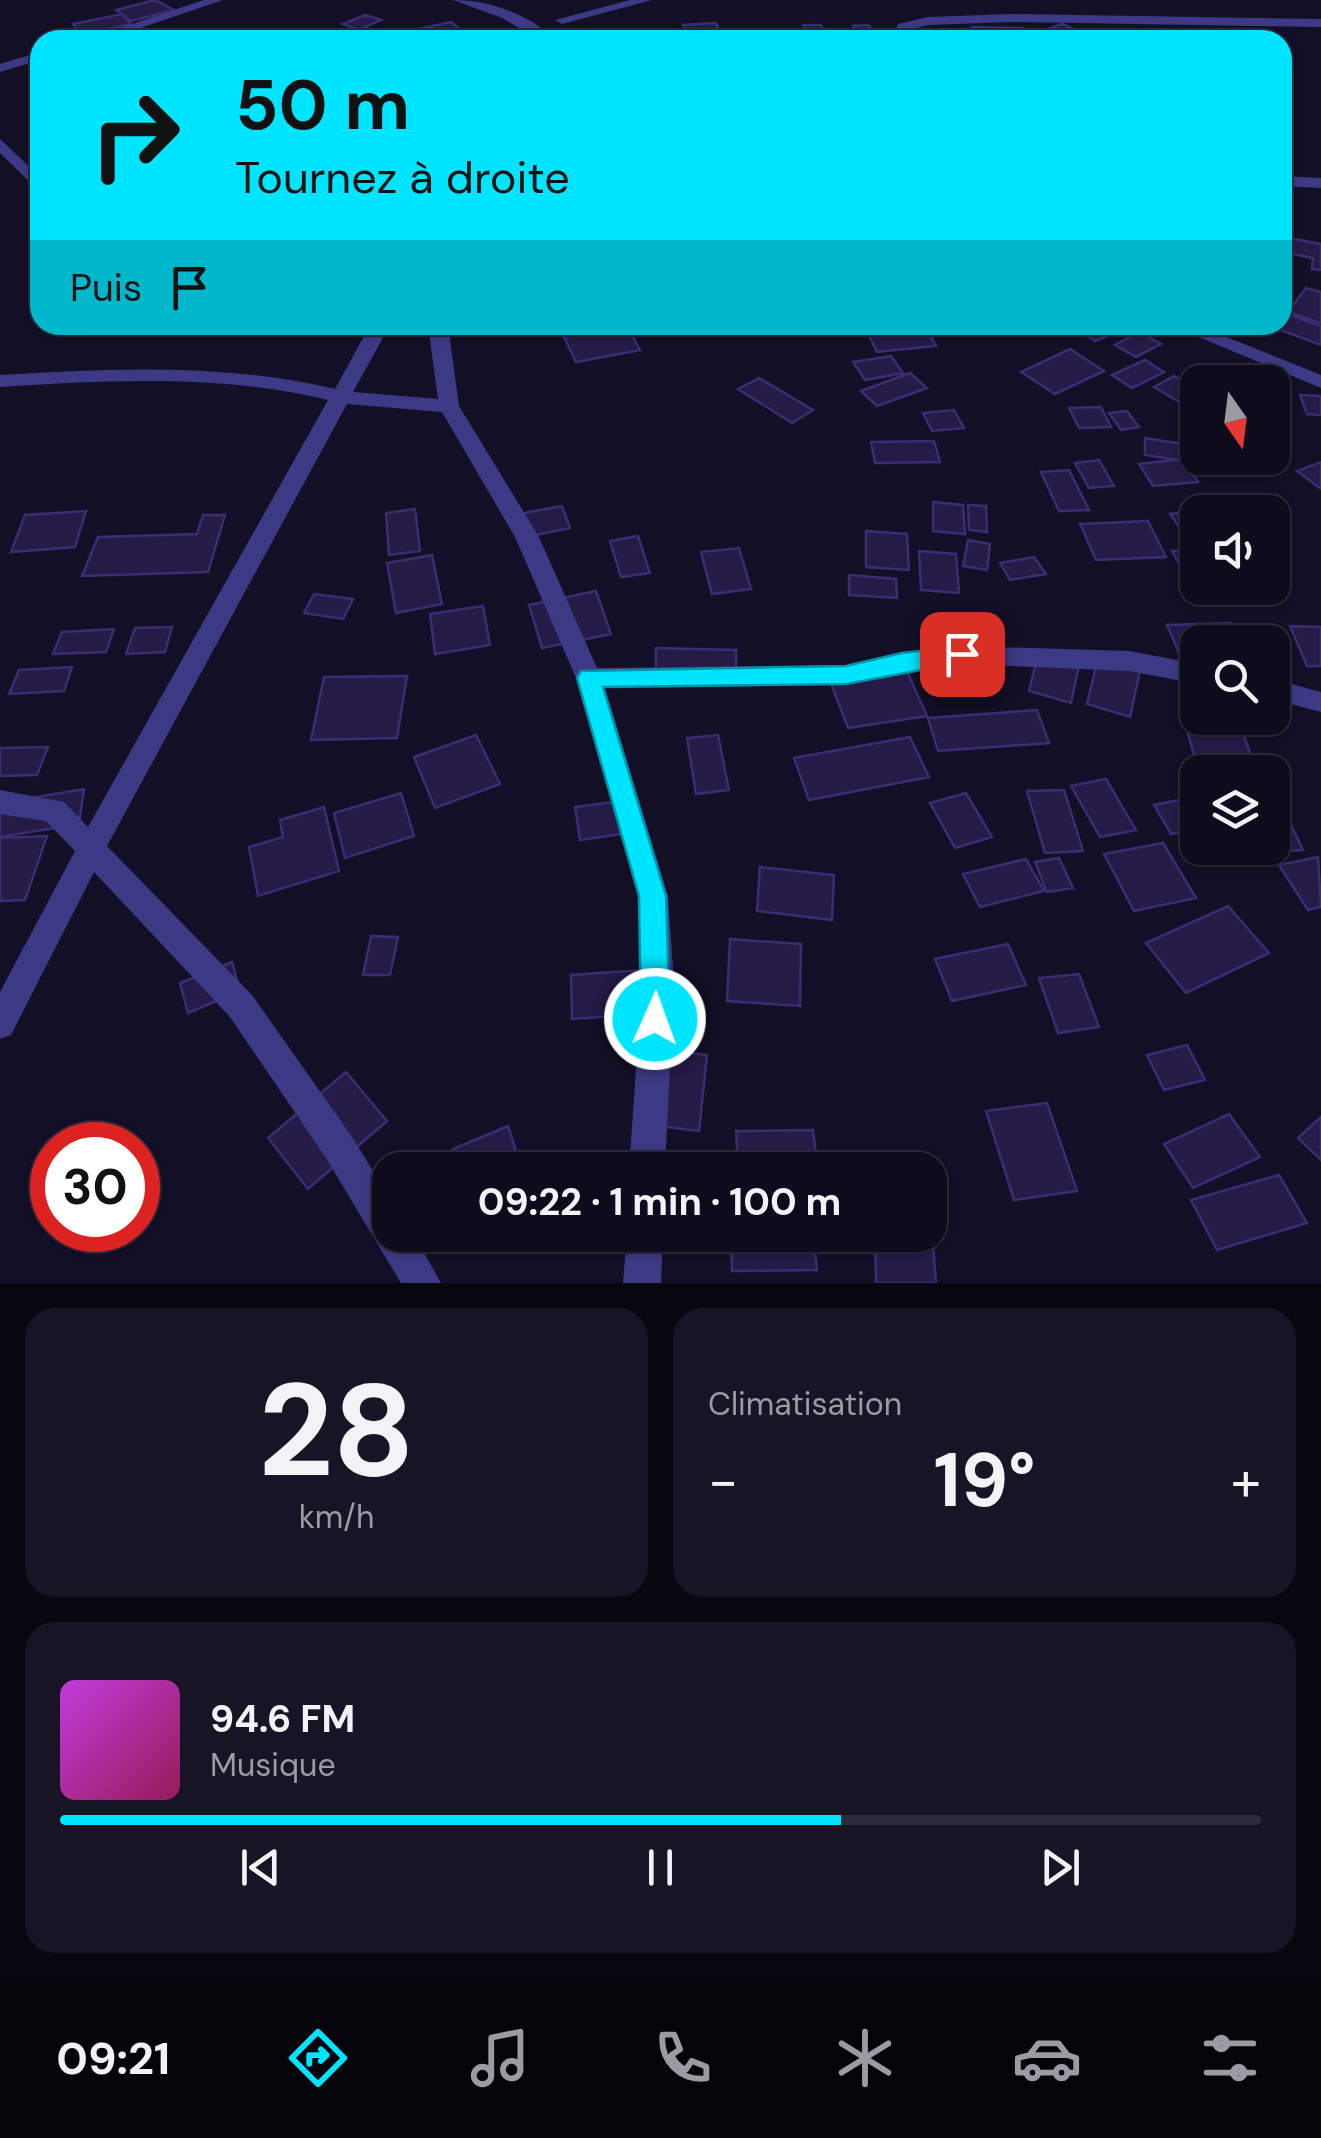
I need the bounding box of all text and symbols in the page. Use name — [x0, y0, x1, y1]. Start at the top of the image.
text: 50 m — [235, 60, 410, 151]
icon: right — [70, 70, 200, 200]
text: Tournez à droite — [235, 148, 570, 207]
icon: arrive — [162, 260, 217, 315]
text: Puis — [70, 263, 142, 313]
north arrow — [1180, 365, 1290, 475]
map controls — [1180, 365, 1290, 865]
button: sound — [1180, 495, 1290, 605]
pin — [920, 612, 1005, 697]
button: search — [1180, 625, 1290, 735]
icon: arrive — [935, 627, 990, 682]
button: layers — [1180, 755, 1290, 865]
position arrow — [603, 967, 707, 1071]
speed limit sign: 30 — [30, 1122, 160, 1252]
text: 09:22 · 1 min · 100 m — [478, 1177, 841, 1227]
text: 28 — [258, 1346, 415, 1515]
text: Climatisation — [708, 1383, 902, 1425]
text: 19° — [933, 1432, 1036, 1529]
text: − — [708, 1445, 738, 1517]
text: + — [1231, 1445, 1261, 1517]
text: km/h — [299, 1496, 374, 1538]
text: 94.6 FM — [210, 1694, 355, 1744]
text: Musique — [210, 1744, 336, 1786]
icon: previous — [233, 1840, 288, 1895]
icon: pause — [633, 1840, 688, 1895]
icon: next — [1033, 1840, 1088, 1895]
icon: directions — [283, 2023, 353, 2093]
icon: music — [465, 2023, 535, 2093]
icon: phone — [648, 2023, 718, 2093]
icon: climate — [830, 2023, 900, 2093]
icon: car — [1012, 2023, 1082, 2093]
icon: filters — [1195, 2023, 1265, 2093]
text: 09:21 — [56, 2029, 170, 2088]

